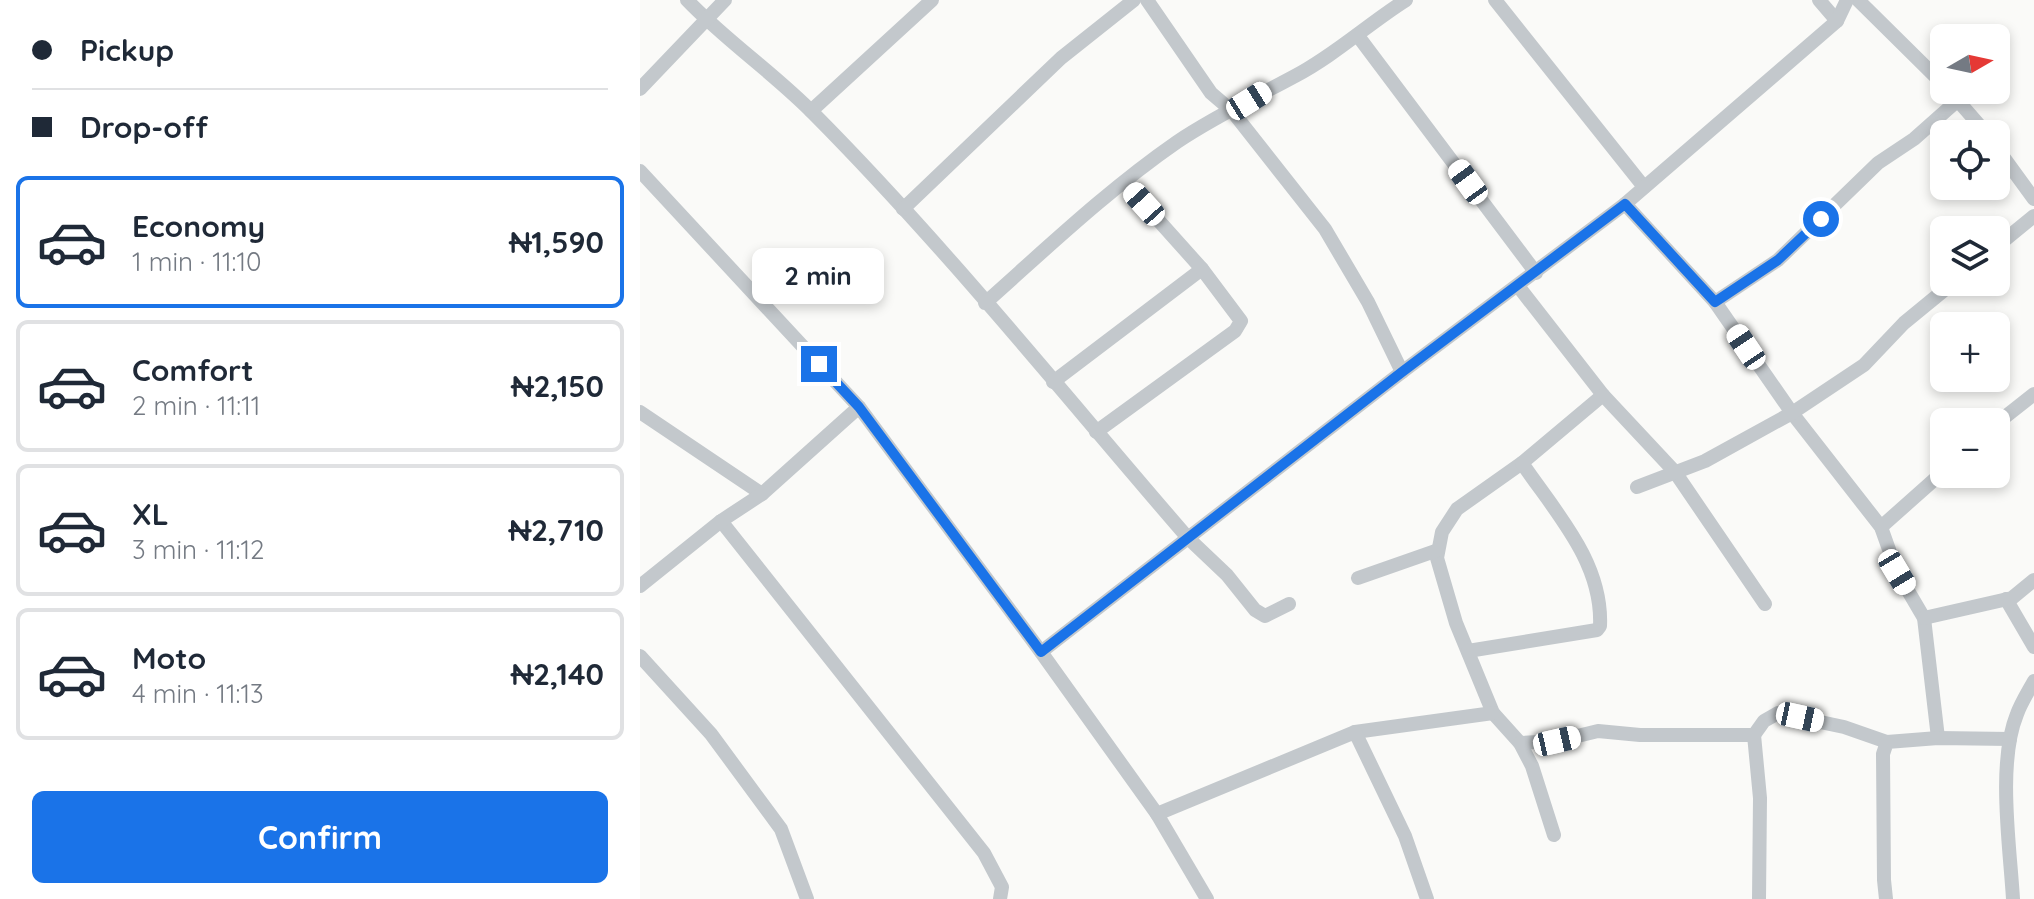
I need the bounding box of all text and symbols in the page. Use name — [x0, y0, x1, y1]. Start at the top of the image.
north arrow — [1930, 24, 2010, 104]
map controls — [1930, 24, 2010, 488]
text: Pickup — [80, 31, 174, 69]
car — [1222, 78, 1276, 124]
text: Drop-off — [80, 108, 208, 146]
button: locate — [1930, 120, 2010, 200]
car — [1444, 156, 1492, 208]
car — [1119, 178, 1169, 230]
route start — [1803, 201, 1839, 237]
icon: car — [36, 206, 108, 278]
text: Economy — [132, 207, 265, 245]
button: layers — [1930, 216, 2010, 296]
text: ₦1,590 — [509, 223, 604, 261]
text: 1 min · 11:10 — [132, 245, 261, 278]
callout: 2 min — [753, 248, 885, 304]
text: 2 min — [784, 259, 852, 292]
button: + — [1930, 312, 2010, 392]
car — [1723, 320, 1769, 374]
route end — [801, 346, 837, 382]
icon: car — [36, 350, 108, 422]
text: Comfort — [132, 351, 253, 389]
text: ₦2,150 — [511, 367, 604, 405]
text: 2 min · 11:11 — [132, 389, 260, 422]
button: − — [1930, 408, 2010, 488]
icon: car — [36, 494, 108, 566]
text: XL — [132, 495, 169, 533]
text: ₦2,710 — [509, 511, 604, 549]
text: 3 min · 11:12 — [132, 533, 264, 566]
car — [1874, 545, 1920, 599]
icon: car — [36, 638, 108, 710]
text: Moto — [132, 639, 206, 677]
text: ₦2,140 — [511, 655, 604, 693]
text: 4 min · 11:13 — [132, 677, 264, 710]
car — [1774, 700, 1826, 734]
car — [1531, 724, 1583, 758]
button: Confirm — [32, 791, 608, 883]

